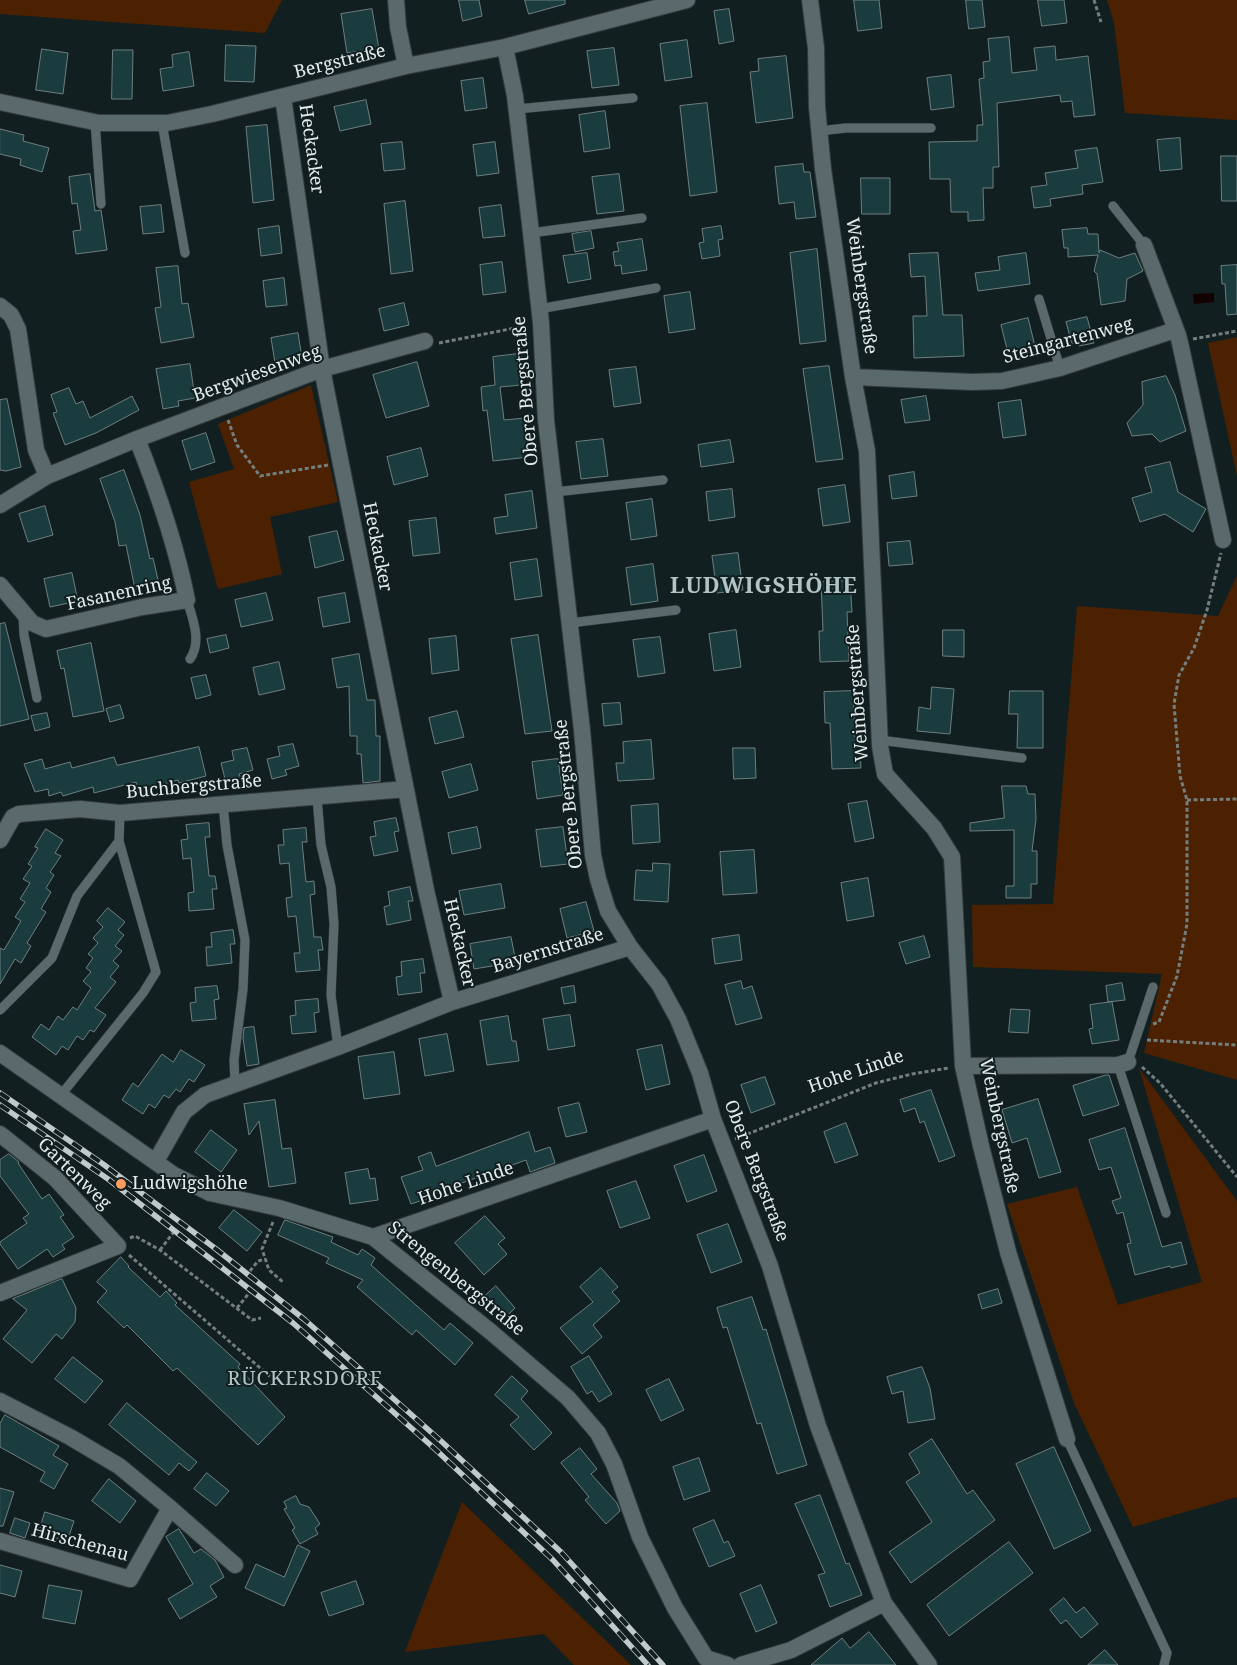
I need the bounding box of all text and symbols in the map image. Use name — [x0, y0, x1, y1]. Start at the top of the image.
street label: Bergstraße — [292, 40, 388, 84]
street label: Heckacker — [294, 103, 328, 195]
street label: Weinbergstraße — [841, 216, 881, 356]
street label: Steingartenweg — [1001, 313, 1135, 369]
street label: Obere Bergstraße — [509, 315, 543, 467]
street label: Bergwiesenweg — [190, 341, 324, 407]
street label: Heckacker — [358, 500, 396, 594]
street label: Fasanenring — [65, 572, 173, 616]
district label: LUDWIGSHÖHE — [669, 574, 859, 600]
street label: Weinbergstraße — [842, 624, 874, 762]
street label: Obere Bergstraße — [550, 718, 588, 870]
street label: Buchbergstraße — [125, 770, 263, 804]
street label: Heckacker — [438, 896, 480, 990]
street label: Bayernstraße — [490, 924, 606, 978]
street label: Hohe Linde — [805, 1046, 907, 1098]
street label: Weinbergstraße — [974, 1056, 1024, 1196]
street label: Obere Bergstraße — [719, 1097, 793, 1245]
street label: Gartenweg — [33, 1134, 115, 1214]
street label: Hohe Linde — [415, 1158, 517, 1210]
place label: Ludwigshöhe — [132, 1173, 248, 1195]
marker: Ludwigshöhe — [114, 1177, 128, 1191]
street label: Strengenbergstraße — [383, 1217, 529, 1341]
district label: RÜCKERSDORF — [226, 1367, 384, 1391]
street label: Hirschenau — [29, 1520, 131, 1566]

